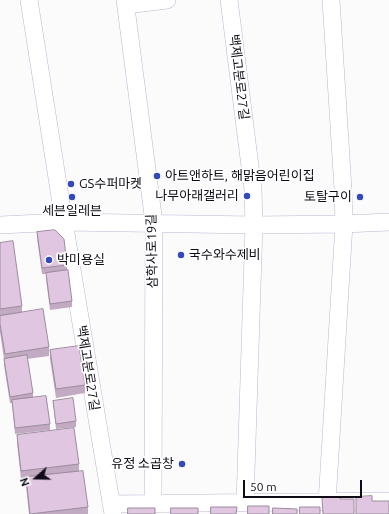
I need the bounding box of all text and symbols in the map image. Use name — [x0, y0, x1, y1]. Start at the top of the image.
street label: 백제고분로27길 — [226, 33, 252, 121]
place label: 아트앤하트, 해맑음어린이집 — [165, 168, 315, 184]
marker: 아트앤하트, 해맑음어린이집 — [152, 171, 162, 181]
place label: GS수퍼마켓 — [79, 176, 142, 192]
marker: GS수퍼마켓 — [66, 179, 76, 189]
place label: 나무아래갤러리 — [155, 188, 239, 204]
place label: 토탈구이 — [304, 189, 352, 205]
marker: 나무아래갤러리 — [242, 191, 252, 201]
marker: 세븐일레븐 — [67, 192, 77, 202]
marker: 토탈구이 — [355, 192, 365, 202]
place label: 세븐일레븐 — [42, 203, 102, 219]
street label: 삼학사로19길 — [144, 214, 160, 288]
place label: 국수와수제비 — [189, 247, 261, 263]
marker: 국수와수제비 — [176, 250, 186, 260]
place label: 박미용실 — [57, 252, 105, 268]
marker: 박미용실 — [44, 255, 54, 265]
street label: 백제고분로27길 — [74, 324, 102, 412]
place label: 유정 소곱창 — [111, 456, 174, 472]
north arrow — [16, 458, 56, 498]
marker: 유정 소곱창 — [177, 459, 187, 469]
scale bar — [245, 472, 364, 498]
text: N — [18, 476, 32, 488]
text: 50 m — [250, 480, 277, 493]

